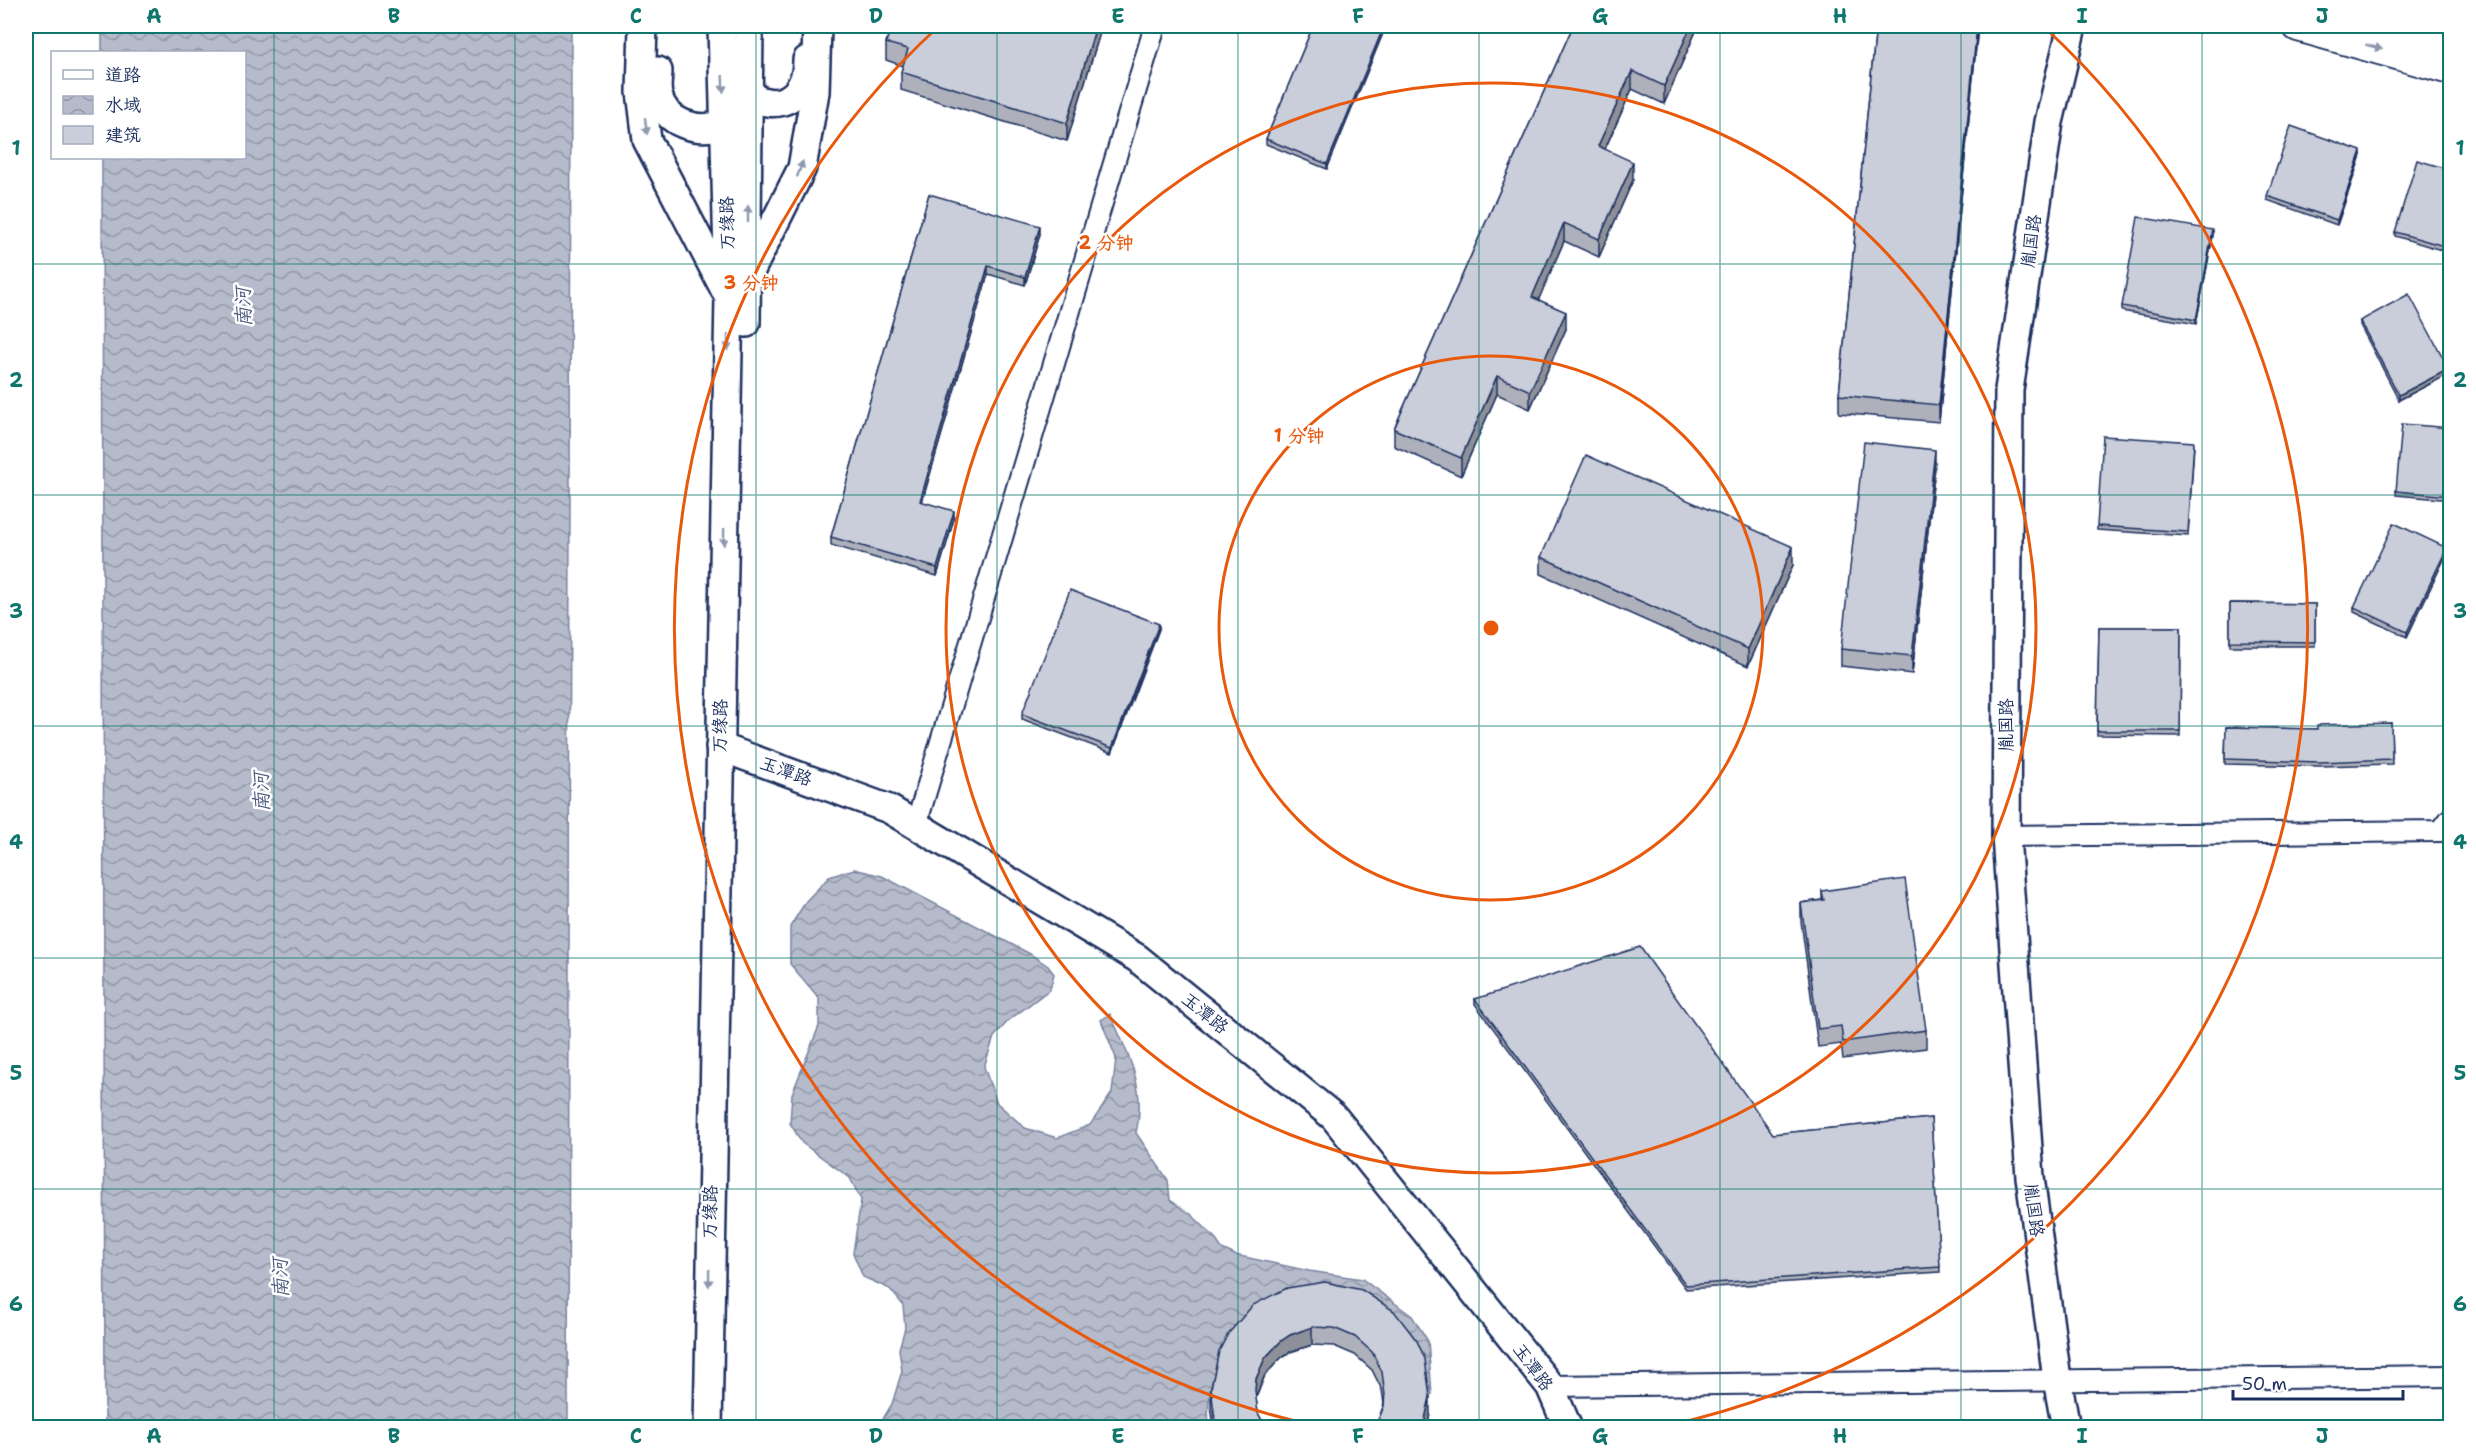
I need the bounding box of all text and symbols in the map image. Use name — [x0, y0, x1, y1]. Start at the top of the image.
text: A — [146, 3, 162, 29]
text: B — [388, 3, 400, 29]
text: C — [630, 3, 642, 29]
text: D — [869, 3, 883, 29]
text: E — [1111, 3, 1125, 29]
text: F — [1352, 3, 1364, 29]
text: G — [1592, 3, 1608, 29]
text: H — [1833, 3, 1847, 29]
text: I — [2076, 3, 2088, 29]
text: J — [2316, 3, 2329, 29]
one-way arrow — [2365, 43, 2383, 52]
legend — [51, 51, 246, 159]
text: 道路 — [105, 63, 141, 87]
one-way arrow — [718, 74, 728, 93]
text: 水域 — [105, 93, 141, 117]
one-way arrow — [641, 116, 650, 135]
text: 建筑 — [105, 123, 141, 147]
text: 1 — [11, 135, 21, 161]
text: 1 — [2455, 135, 2465, 161]
one-way arrow — [795, 160, 805, 178]
street label: 万缘路 — [715, 196, 739, 250]
one-way arrow — [743, 205, 753, 224]
street label: 胤国路 — [2015, 213, 2047, 269]
text: 2 分钟 — [1079, 231, 1133, 255]
text: 3 分钟 — [724, 271, 778, 295]
water label: 南河 — [229, 284, 257, 327]
one-way arrow — [723, 332, 732, 351]
text: 2 — [9, 367, 23, 393]
text: 2 — [2453, 367, 2467, 393]
text: 1 分钟 — [1274, 424, 1324, 448]
one-way arrow — [719, 527, 729, 546]
text: 3 — [9, 598, 23, 624]
text: 3 — [2453, 598, 2467, 624]
centre of rings — [1481, 618, 1501, 638]
street label: 胤国路 — [1994, 698, 2018, 752]
street label: 万缘路 — [708, 699, 732, 753]
street label: 玉潭路 — [757, 750, 815, 792]
water label: 南河 — [247, 769, 275, 812]
text: 4 — [9, 829, 23, 855]
text: 4 — [2453, 829, 2467, 855]
street label: 玉潭路 — [1176, 987, 1234, 1039]
text: 5 — [10, 1060, 22, 1086]
text: 5 — [2454, 1060, 2466, 1086]
street label: 胤国路 — [2019, 1182, 2049, 1238]
street label: 万缘路 — [698, 1185, 722, 1239]
water label: 南河 — [266, 1255, 294, 1298]
one-way arrow — [704, 1268, 714, 1287]
text: 6 — [9, 1291, 23, 1317]
text: 6 — [2453, 1291, 2467, 1317]
street label: 玉潭路 — [1507, 1338, 1559, 1396]
scale bar — [2233, 1363, 2402, 1401]
text: 50 m — [2242, 1372, 2287, 1396]
text: A — [146, 1423, 162, 1449]
text: B — [388, 1423, 400, 1449]
text: C — [630, 1423, 642, 1449]
text: D — [869, 1423, 883, 1449]
text: E — [1111, 1423, 1125, 1449]
text: F — [1352, 1423, 1364, 1449]
text: G — [1592, 1423, 1608, 1449]
text: H — [1833, 1423, 1847, 1449]
text: I — [2076, 1423, 2088, 1449]
text: J — [2316, 1423, 2329, 1449]

